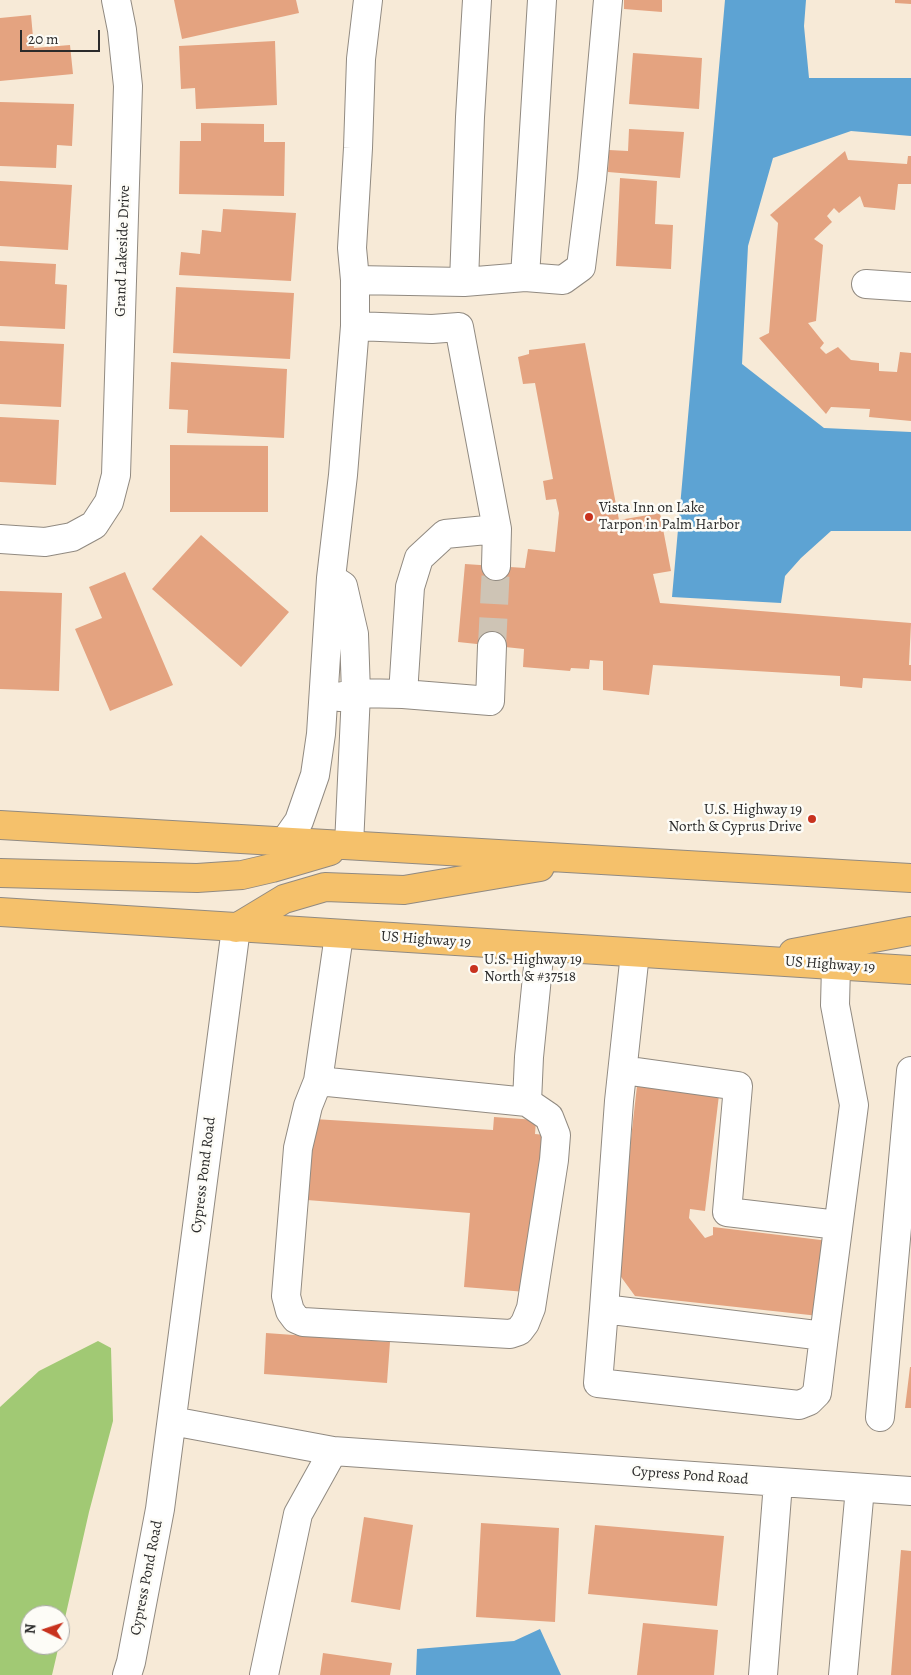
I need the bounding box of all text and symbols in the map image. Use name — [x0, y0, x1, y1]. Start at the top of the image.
scale bar — [22, 20, 102, 52]
text: 20 m — [28, 29, 59, 49]
street label: Grand Lakeside Drive — [112, 185, 134, 317]
place label: Vista Inn on Lake Tarpon in Palm Harbor — [599, 499, 740, 534]
marker: Vista Inn on Lake Tarpon in Palm Harbor — [583, 511, 595, 523]
place label: U.S. Highway 19 North & Cyprus Drive — [669, 801, 802, 836]
marker: U.S. Highway 19 North & Cyprus Drive — [806, 813, 818, 825]
street label: US Highway 19 — [380, 928, 472, 952]
place label: U.S. Highway 19 North & #37518 — [484, 951, 582, 986]
street label: US Highway 19 — [784, 953, 876, 977]
marker: U.S. Highway 19 North & #37518 — [468, 963, 480, 975]
street label: Cypress Pond Road — [188, 1116, 220, 1234]
street label: Cypress Pond Road — [631, 1463, 749, 1489]
street label: Cypress Pond Road — [127, 1519, 167, 1637]
north arrow — [20, 1605, 70, 1655]
text: N — [21, 1623, 40, 1635]

